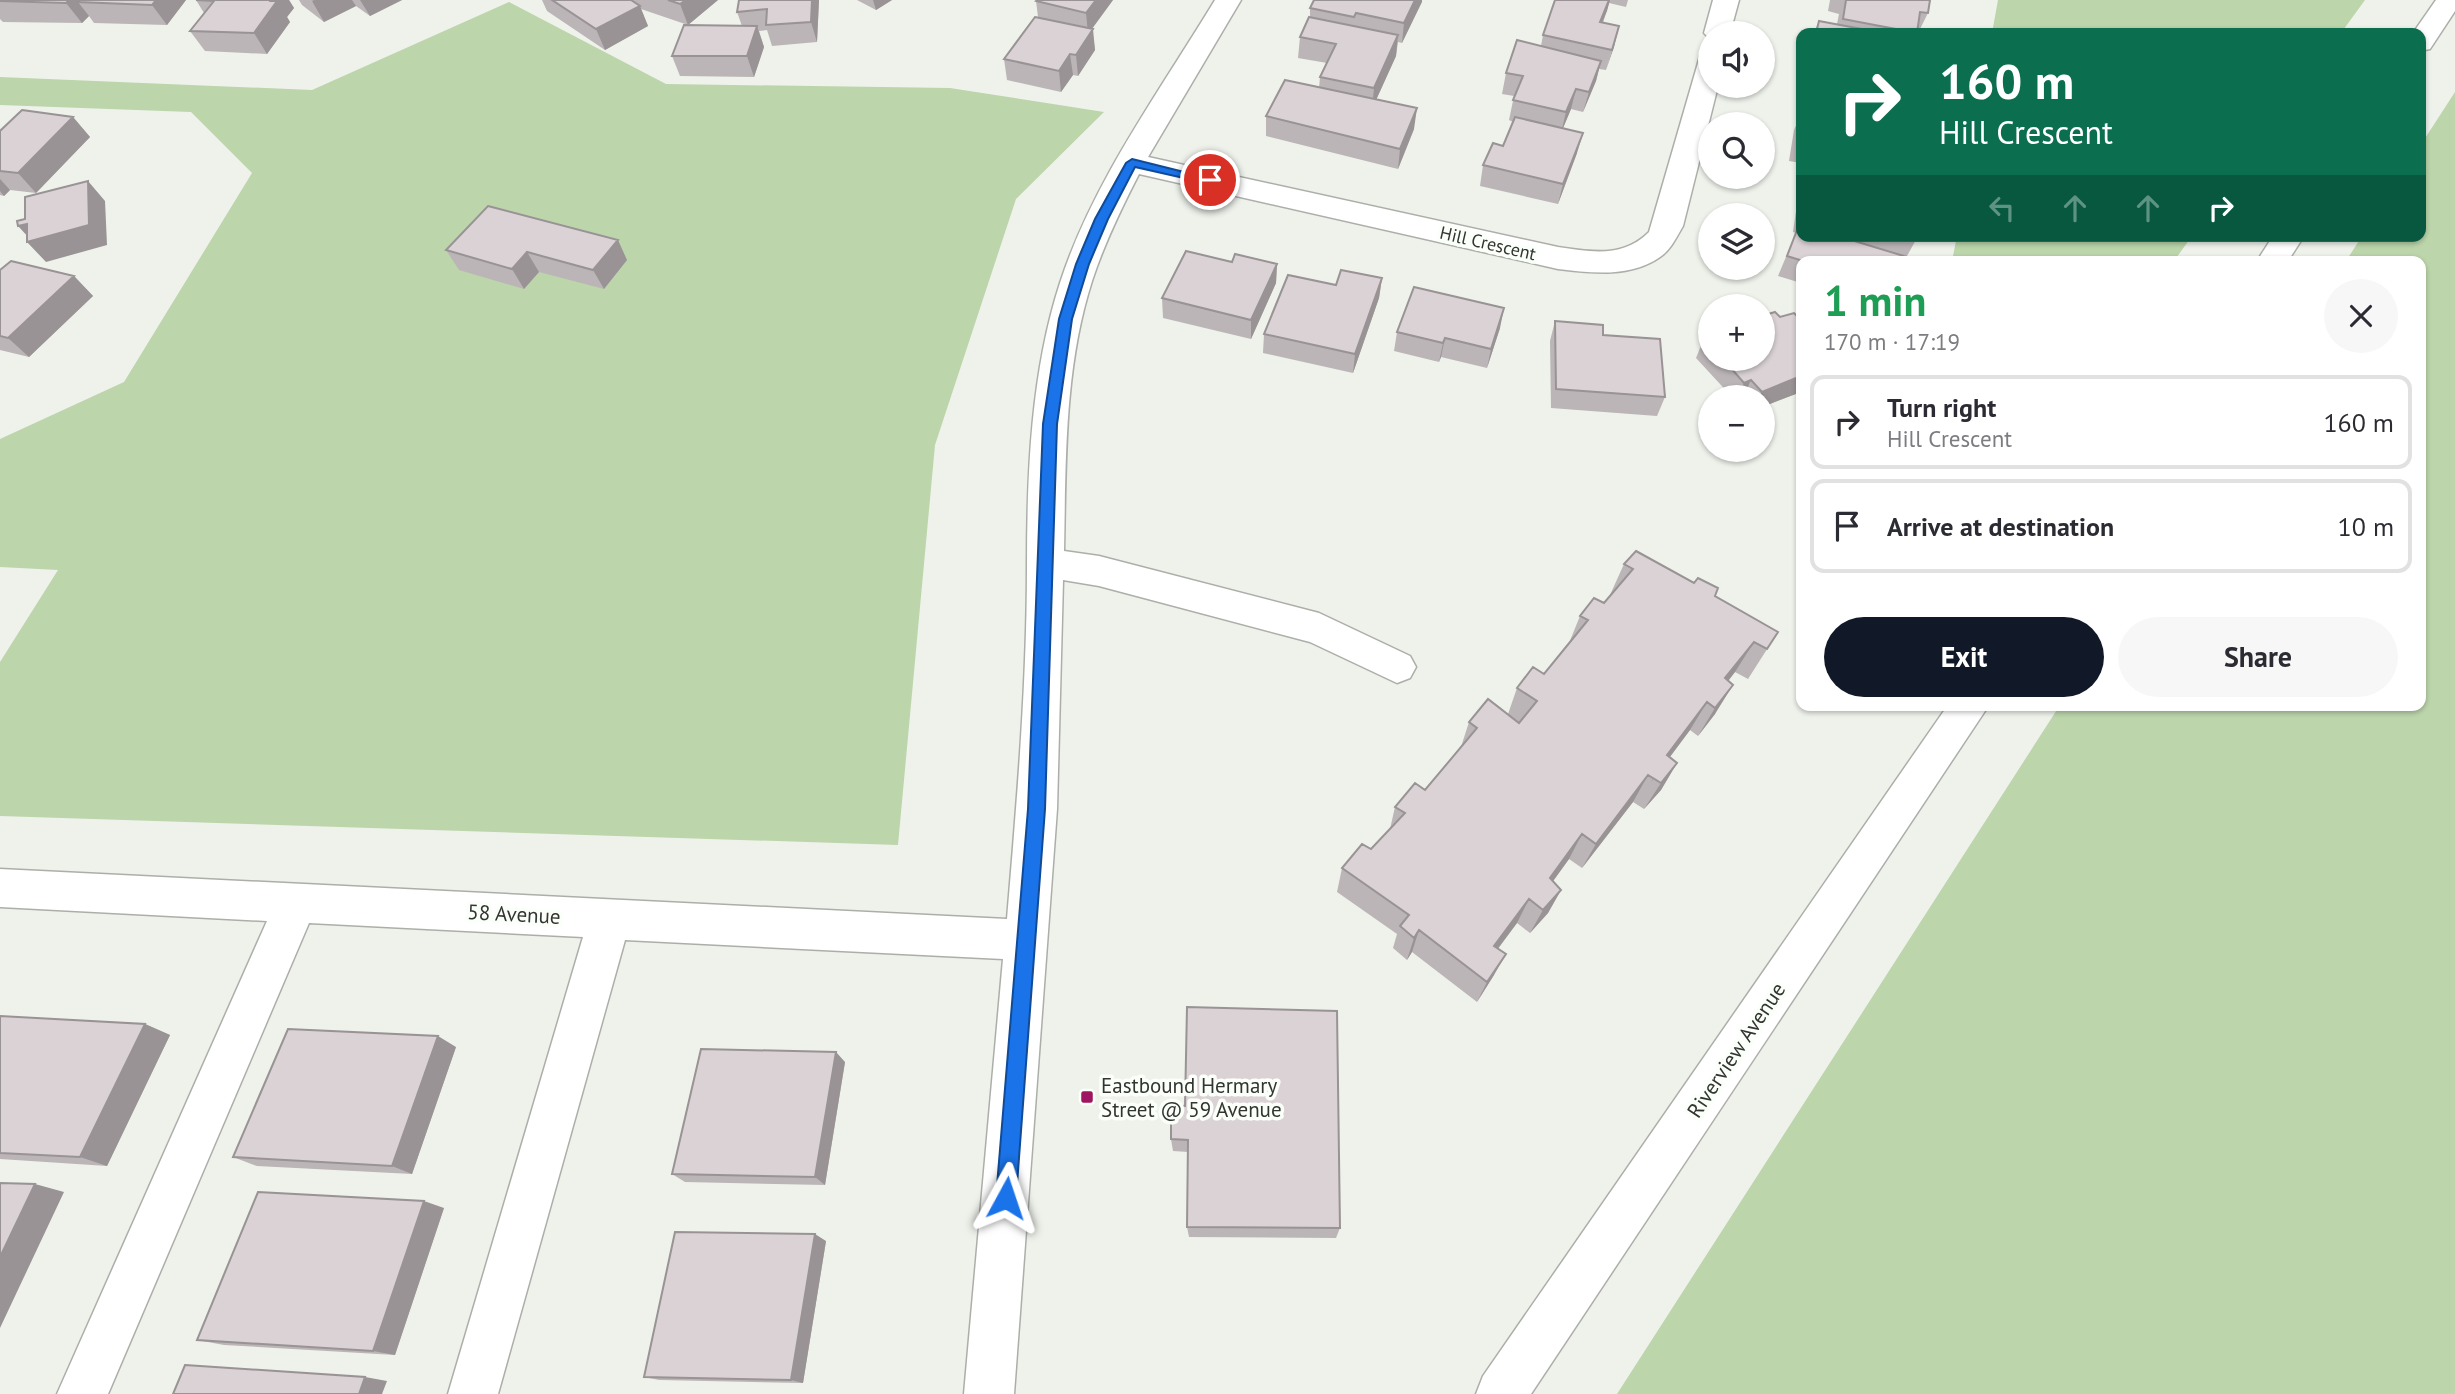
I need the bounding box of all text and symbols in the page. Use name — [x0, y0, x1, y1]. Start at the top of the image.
map controls — [1698, 21, 1775, 462]
button: sound — [1698, 21, 1775, 98]
text: 160 m — [1939, 49, 2074, 113]
icon: right — [1824, 56, 1915, 147]
text: Hill Crescent — [1939, 111, 2113, 153]
button: search — [1698, 112, 1775, 189]
pin — [1180, 150, 1240, 210]
icon: arrive — [1191, 161, 1229, 199]
icon: left — [1983, 189, 2021, 227]
icon: ahead — [2056, 189, 2094, 227]
icon: ahead — [2129, 189, 2167, 227]
icon: right — [2202, 189, 2240, 227]
button: layers — [1698, 203, 1775, 280]
street label: Hill Crescent — [1438, 221, 1538, 265]
text: 1 min — [1824, 273, 1926, 328]
button: close — [2324, 279, 2398, 353]
button: + — [1698, 294, 1775, 371]
text: 170 m · 17:19 — [1824, 327, 1960, 356]
button: − — [1698, 385, 1775, 462]
text: Turn right — [1887, 391, 1996, 424]
icon: right — [1828, 403, 1866, 441]
text: 160 m — [2323, 406, 2394, 439]
text: Hill Crescent — [1887, 424, 2012, 453]
icon: arrive — [1828, 507, 1866, 545]
text: Arrive at destination — [1887, 510, 2114, 543]
text: 10 m — [2338, 510, 2394, 543]
button: Exit — [1824, 617, 2104, 697]
button: Share — [2118, 617, 2398, 697]
street label: 58 Avenue — [467, 898, 561, 930]
street label: Riverview Avenue — [1681, 977, 1791, 1123]
place label: Eastbound Hermary Street @ 59 Avenue — [1101, 1072, 1282, 1123]
marker: Eastbound Hermary Street @ 59 Avenue — [1079, 1089, 1095, 1105]
position arrow — [969, 1161, 1043, 1235]

